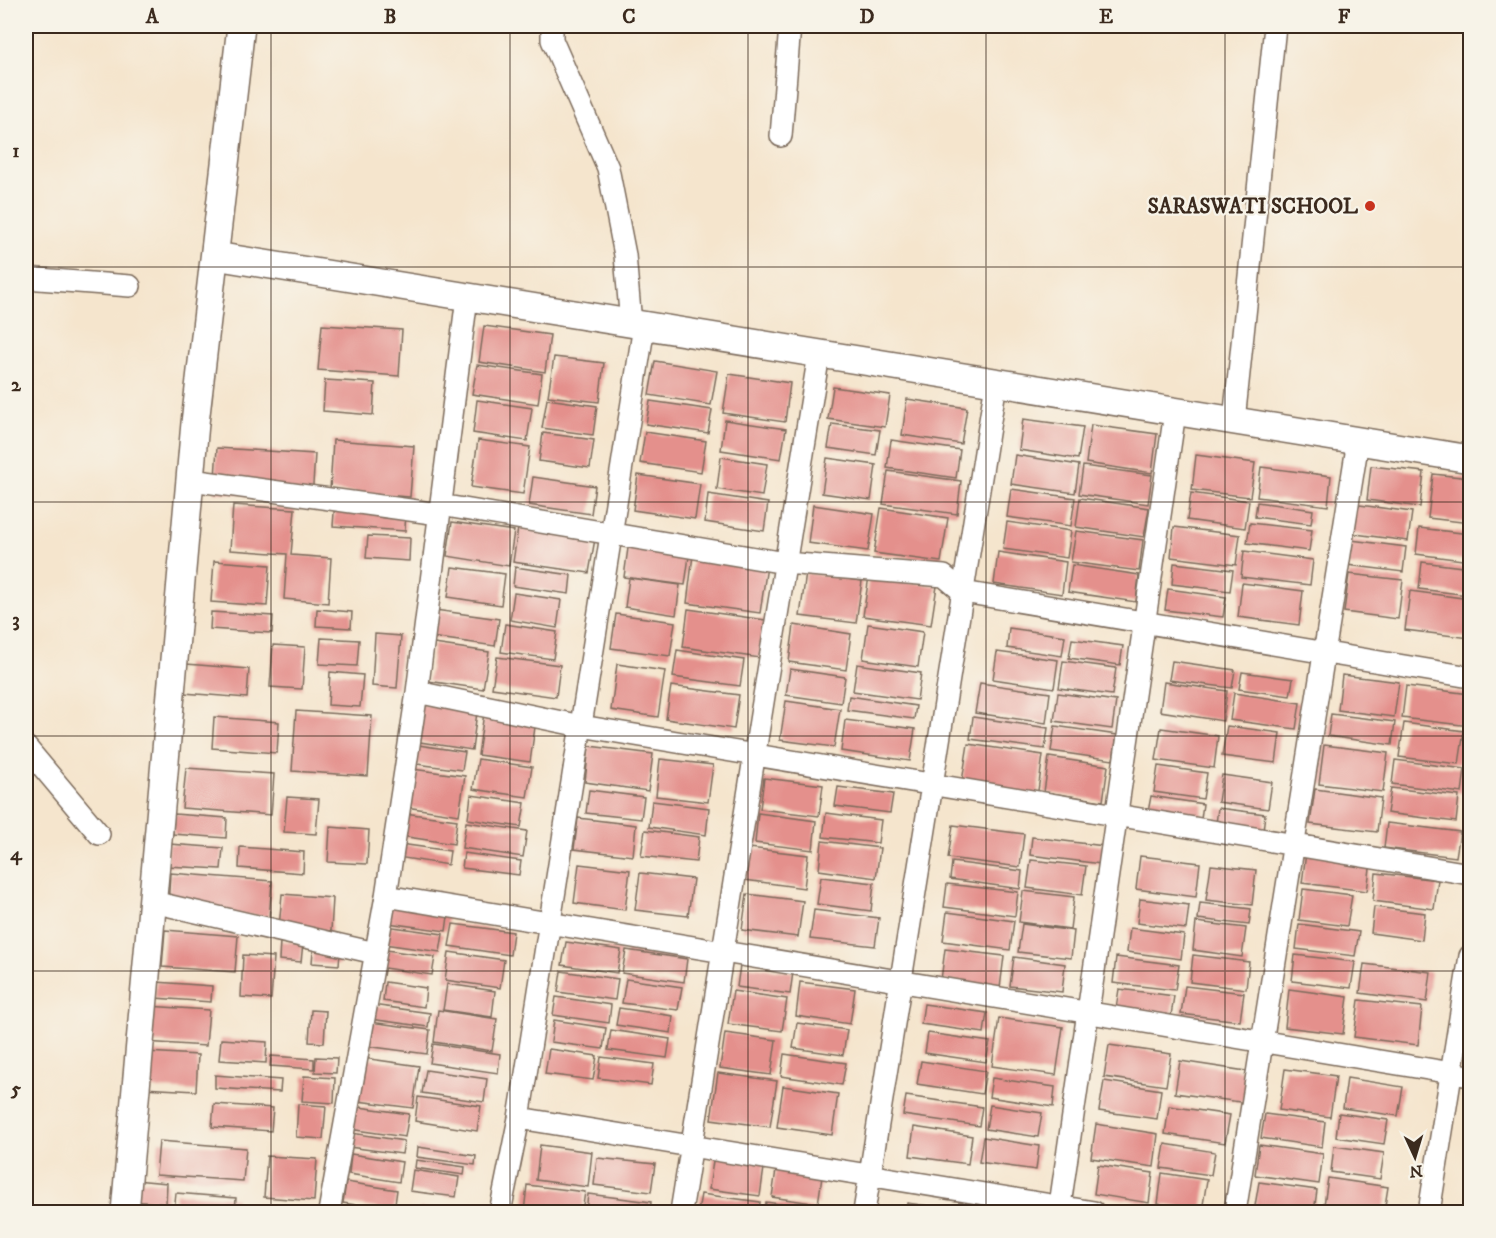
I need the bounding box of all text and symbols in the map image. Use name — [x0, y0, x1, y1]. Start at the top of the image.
text: A — [145, 5, 160, 30]
text: B — [384, 5, 396, 30]
text: C — [622, 5, 636, 30]
text: D — [860, 5, 875, 30]
text: E — [1099, 5, 1113, 30]
text: F — [1338, 5, 1351, 30]
text: 1 — [12, 139, 20, 164]
place label: SARASWATI SCHOOL — [1148, 194, 1359, 220]
marker: SARASWATI SCHOOL — [1363, 199, 1377, 213]
text: 2 — [11, 373, 22, 398]
text: 3 — [12, 608, 20, 633]
text: 4 — [10, 842, 23, 867]
text: 5 — [10, 1077, 21, 1102]
north arrow — [1385, 1127, 1445, 1187]
text: N — [1409, 1161, 1423, 1181]

